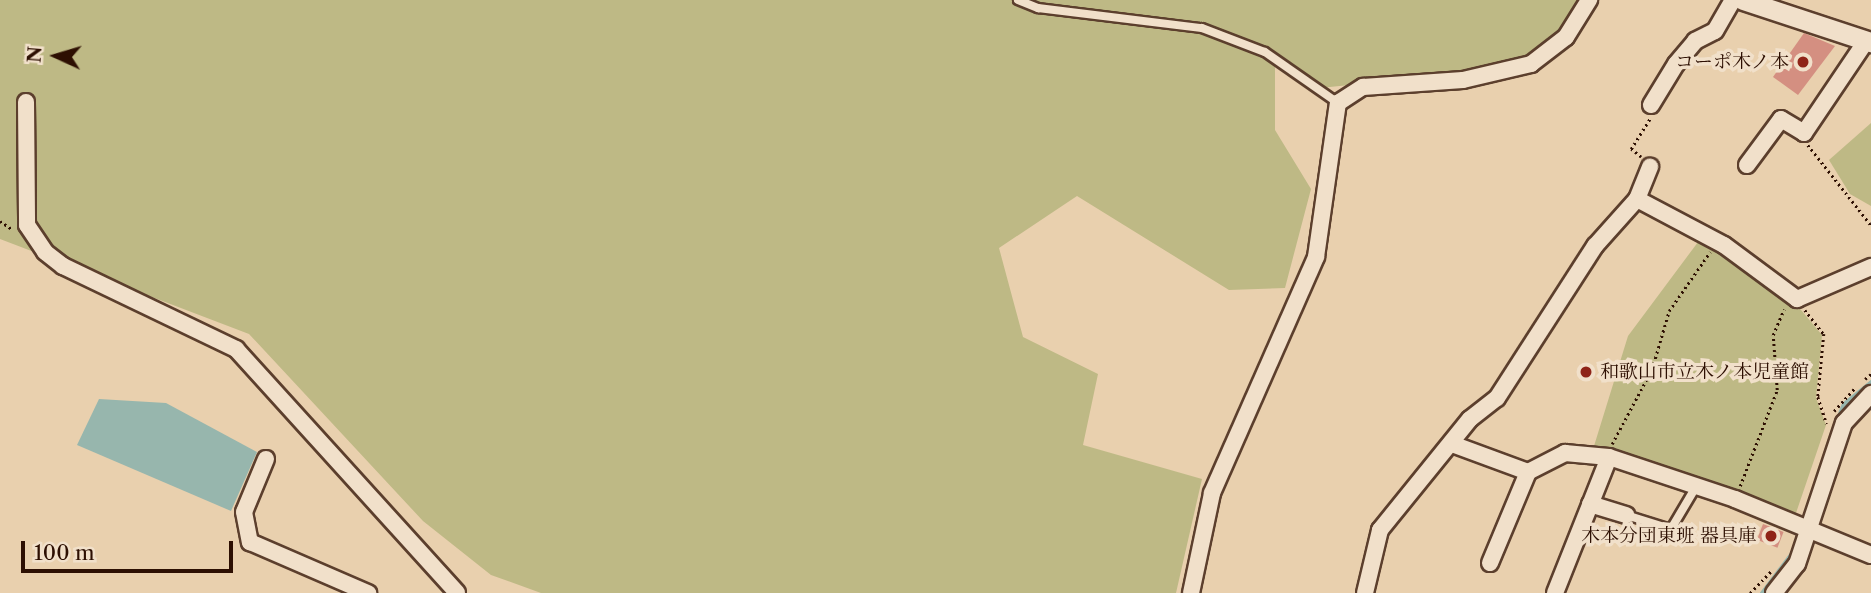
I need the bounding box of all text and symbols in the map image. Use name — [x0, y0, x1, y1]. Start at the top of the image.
north arrow — [21, 21, 91, 91]
text: N — [23, 45, 47, 64]
place label: コーポ木ノ本 — [1675, 51, 1789, 73]
marker: コーポ木ノ本 — [1795, 54, 1811, 70]
place label: 和歌山市立木ノ本児童館 — [1600, 361, 1809, 383]
marker: 和歌山市立木ノ本児童館 — [1578, 364, 1594, 380]
place label: 木本分団東班 器具庫 — [1581, 525, 1757, 547]
scale bar — [24, 526, 236, 570]
marker: 木本分団東班 器具庫 — [1763, 528, 1779, 544]
text: 100 m — [34, 540, 95, 565]

